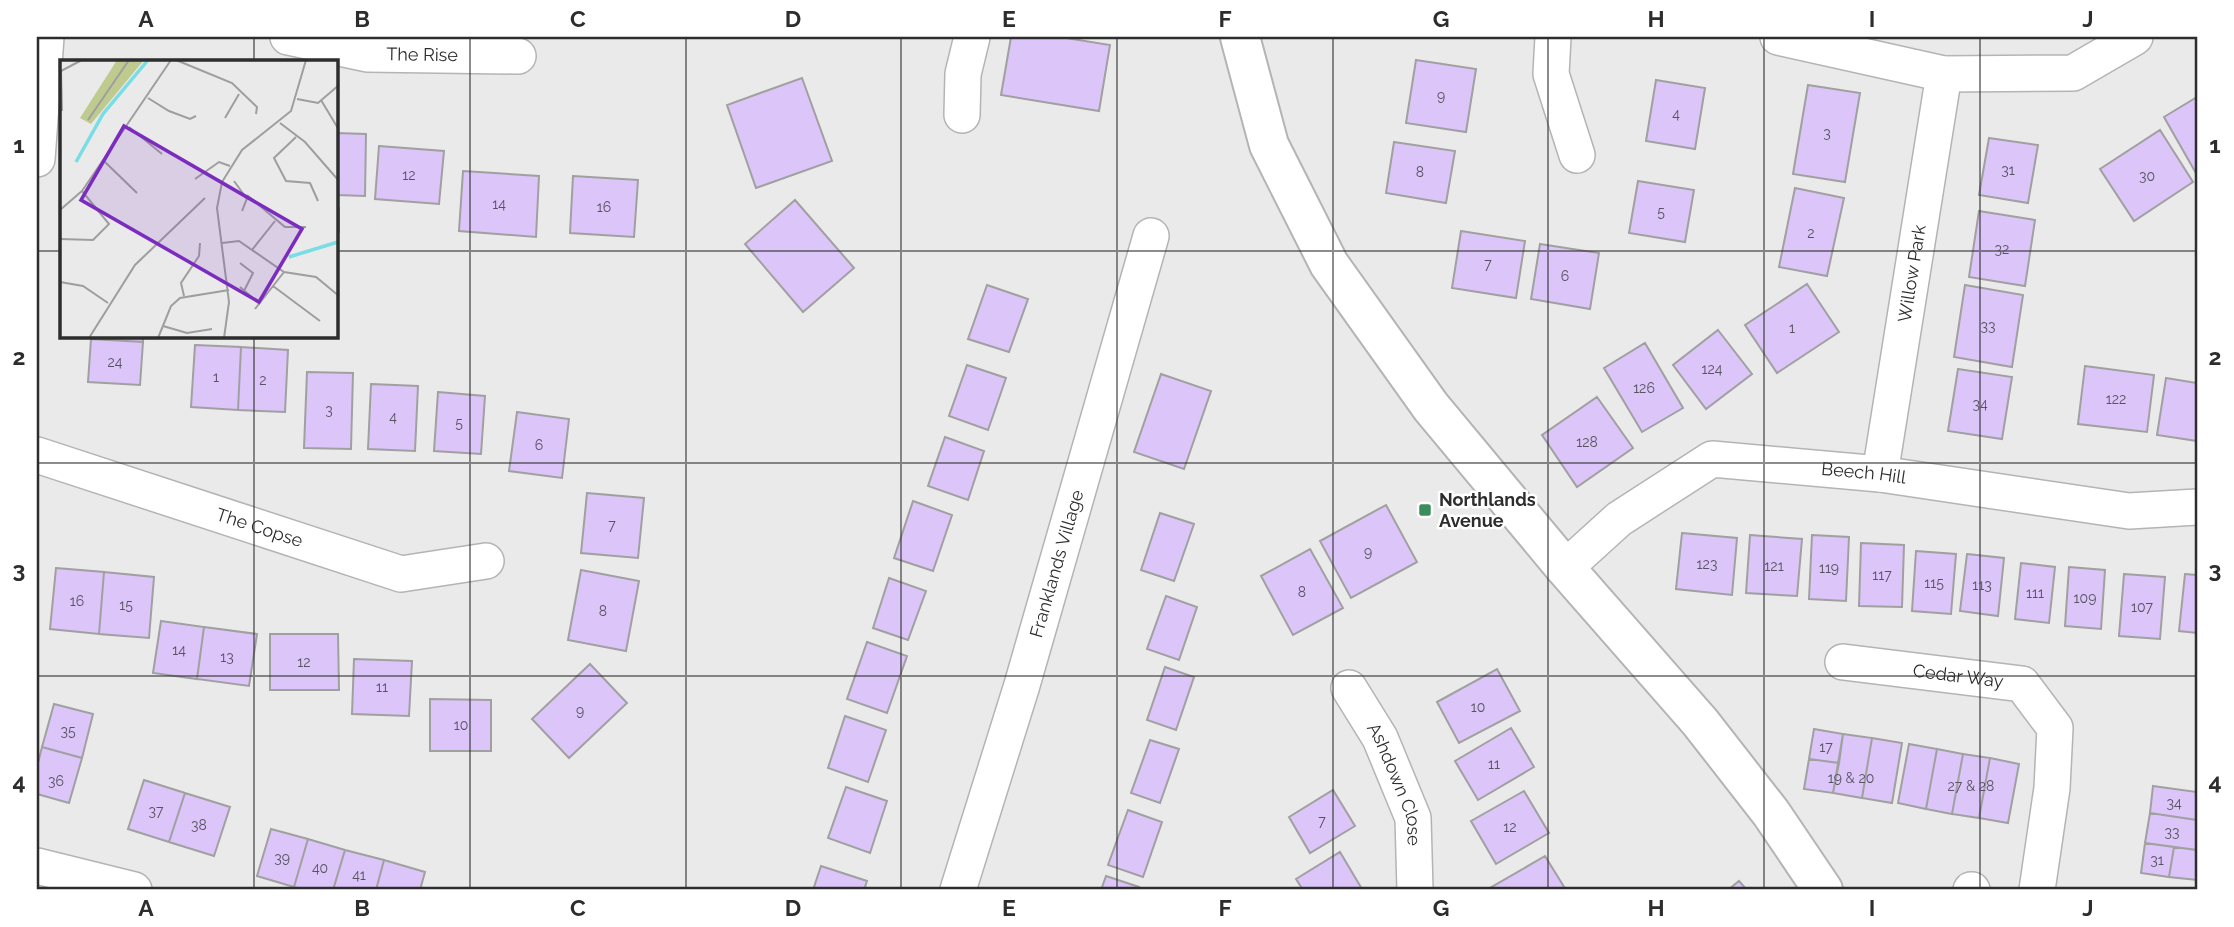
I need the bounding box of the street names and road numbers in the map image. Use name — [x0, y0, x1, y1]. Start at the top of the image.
street label: The Rise — [386, 43, 459, 65]
street label: Willow Park — [1893, 223, 1930, 324]
street label: Beech Hill — [1820, 458, 1908, 488]
street label: Franklands Village — [1025, 487, 1088, 640]
street label: The Copse — [213, 503, 306, 551]
street label: Cedar Way — [1912, 660, 2005, 692]
street label: Ashdown Close — [1363, 719, 1425, 846]

